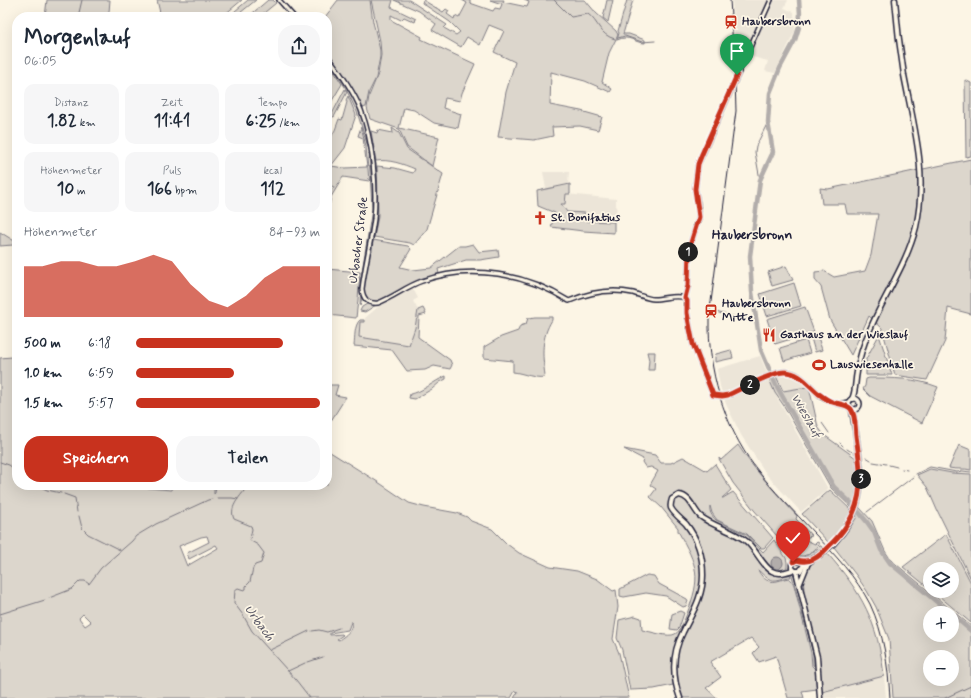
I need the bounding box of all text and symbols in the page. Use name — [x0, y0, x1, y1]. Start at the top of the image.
station icon: Haubersbronn — [723, 14, 739, 30]
place label: Haubersbronn — [742, 14, 811, 30]
text: Morgenlauf — [24, 24, 131, 52]
button: share — [278, 25, 320, 67]
pin — [720, 34, 754, 75]
icon: arrive — [726, 40, 748, 62]
text: 06:05 — [24, 53, 56, 70]
text: Distanz — [54, 96, 89, 110]
text: Zeit — [161, 96, 183, 110]
text: Tempo — [258, 96, 287, 110]
text: 1.82 — [47, 110, 77, 132]
text: 11:41 — [154, 110, 190, 132]
text: 6:25 — [245, 110, 276, 132]
text: km — [77, 116, 96, 130]
text: /km — [276, 116, 300, 130]
text: Höhenmeter — [41, 164, 102, 178]
text: Puls — [163, 164, 181, 178]
text: kcal — [263, 164, 282, 178]
text: 10 — [57, 178, 74, 200]
text: 166 — [147, 178, 172, 200]
text: 112 — [260, 178, 285, 200]
text: m — [74, 184, 86, 198]
text: bpm — [172, 184, 197, 198]
street label: Urbacher Straße — [346, 196, 372, 284]
church icon: St. Bonifatius — [532, 210, 548, 226]
place label: St. Bonifatius — [551, 210, 621, 226]
text: Höhenmeter — [24, 224, 97, 241]
text: 84–93 m — [269, 224, 320, 241]
district label: Haubersbronn — [712, 226, 792, 244]
pin: 1 — [678, 242, 698, 262]
text: 1 — [686, 245, 690, 259]
place label: Haubersbronn Mitte — [722, 296, 791, 326]
station icon: Haubersbronn Mitte — [703, 303, 719, 319]
restaurant icon: Gasthaus an der Wieslauf — [761, 327, 777, 343]
place label: Gasthaus an der Wieslauf — [780, 327, 908, 343]
text: 500 m — [24, 335, 61, 352]
text: 6:18 — [88, 335, 111, 352]
sports icon: Lauswiesenhalle — [811, 357, 827, 373]
place label: Lauswiesenhalle — [830, 357, 913, 373]
text: 1.0 km — [24, 365, 62, 382]
text: 6:59 — [88, 365, 114, 382]
pin: 2 — [740, 375, 760, 395]
text: 2 — [747, 378, 753, 392]
water label: Wieslauf — [787, 391, 826, 442]
text: 1.5 km — [24, 395, 63, 412]
text: 5:57 — [88, 395, 114, 412]
button: Speichern — [24, 436, 168, 482]
button: Teilen — [176, 436, 320, 482]
pin: 3 — [851, 469, 871, 489]
text: 3 — [859, 472, 863, 486]
pin — [776, 521, 810, 562]
icon: check — [782, 527, 804, 549]
map controls — [923, 562, 959, 686]
button: layers — [923, 562, 959, 598]
water label: Urbach — [240, 602, 278, 645]
button: + — [923, 606, 959, 642]
button: − — [923, 650, 959, 686]

